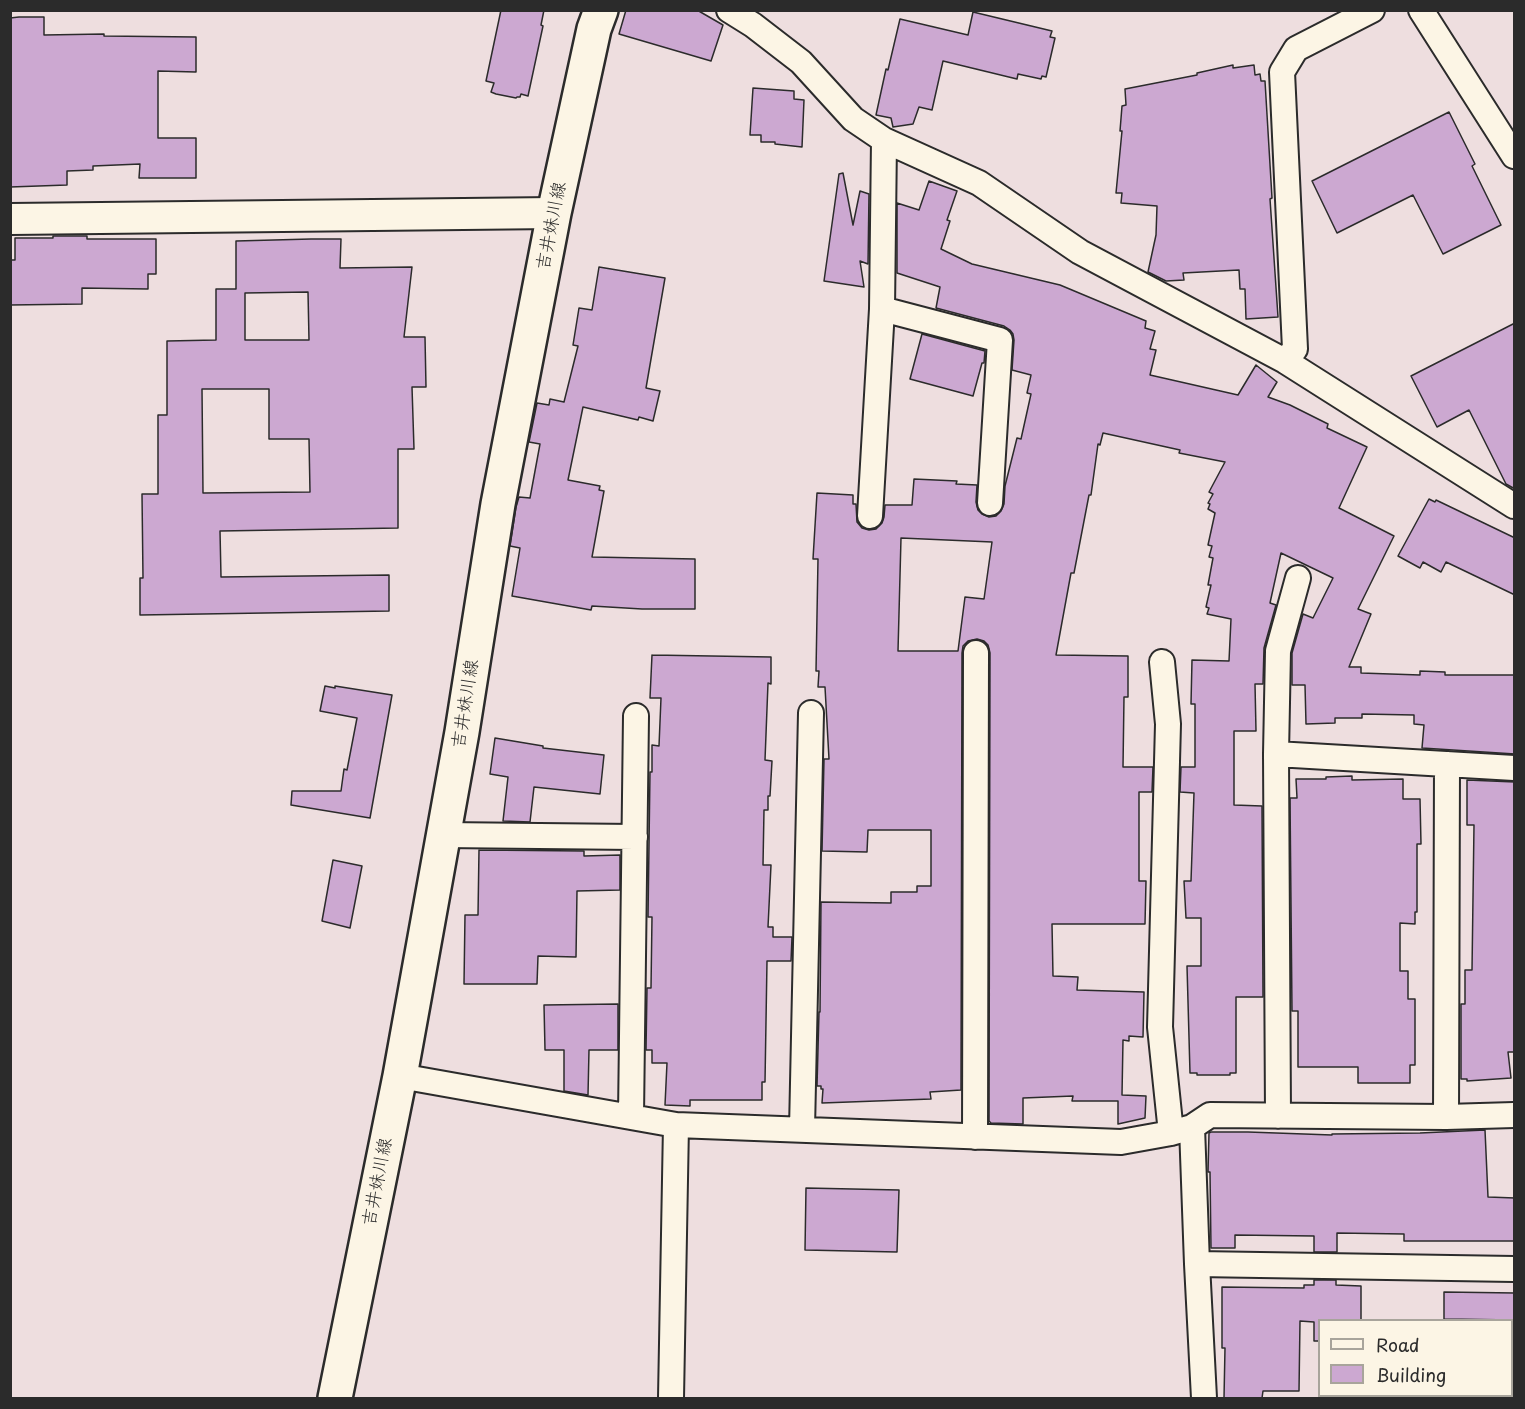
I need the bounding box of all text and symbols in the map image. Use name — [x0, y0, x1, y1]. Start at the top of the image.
street label: 吉井妹川線 — [533, 180, 571, 272]
street label: 吉井妹川線 — [448, 658, 484, 750]
street label: 吉井妹川線 — [359, 1136, 397, 1228]
legend — [1318, 1319, 1513, 1397]
text: Road — [1376, 1331, 1420, 1358]
text: Building — [1376, 1361, 1446, 1388]

